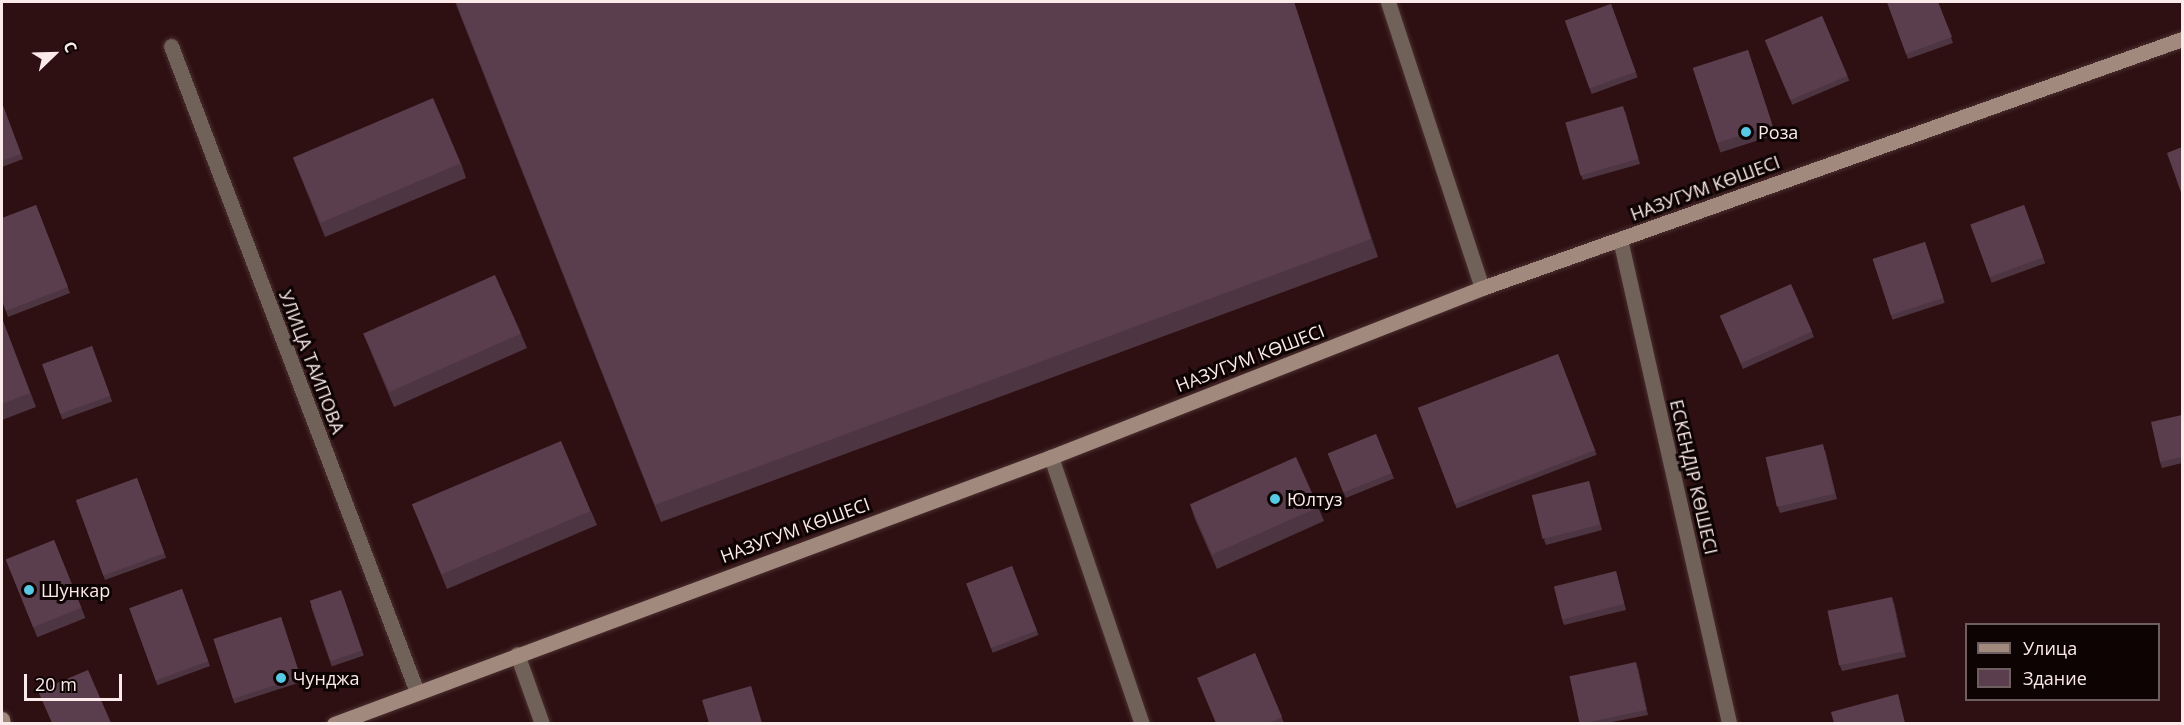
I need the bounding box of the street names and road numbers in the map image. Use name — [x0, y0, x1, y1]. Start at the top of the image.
street label: НАЗУГУМ КӨШЕСІ — [1627, 151, 1783, 225]
street label: УЛИЦА ТАИПОВА — [275, 287, 349, 437]
street label: НАЗУГУМ КӨШЕСІ — [1173, 320, 1327, 396]
street label: ЕСКЕНДІР КӨШЕСІ — [1666, 397, 1722, 557]
street label: НАЗУГУМ КӨШЕСІ — [717, 493, 873, 567]

